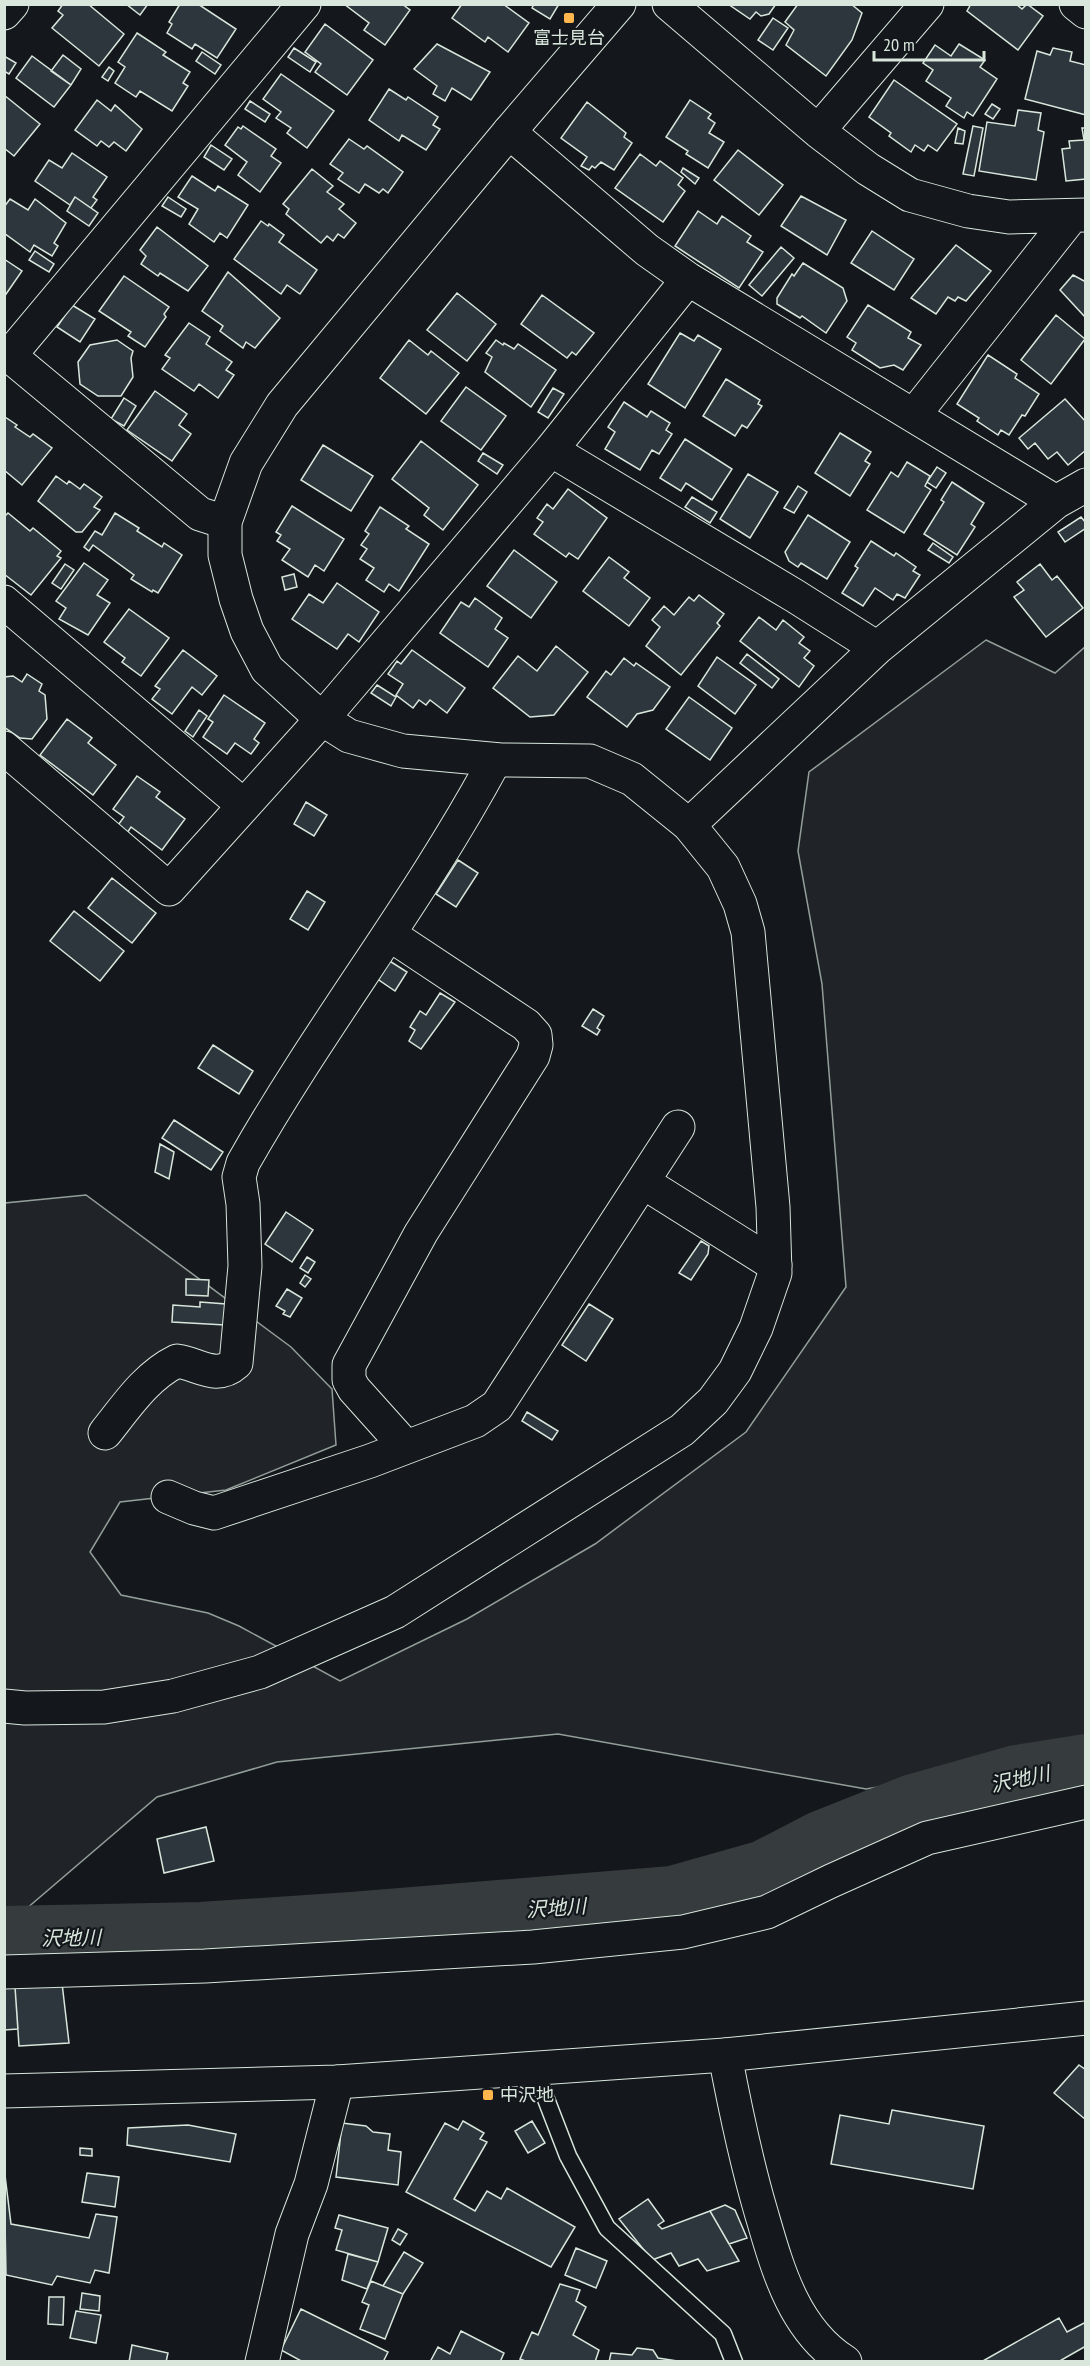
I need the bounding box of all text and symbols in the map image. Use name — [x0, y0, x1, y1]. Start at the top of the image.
marker: 富士見台 — [562, 11, 576, 25]
scale bar — [874, 24, 984, 62]
place label: 富士見台 — [533, 26, 605, 49]
text: 20 m — [883, 33, 915, 56]
water label: 沢地川 — [988, 1760, 1054, 1798]
water label: 沢地川 — [525, 1893, 589, 1923]
water label: 沢地川 — [41, 1924, 103, 1952]
place label: 中沢地 — [500, 2083, 554, 2106]
marker: 中沢地 — [481, 2088, 495, 2102]

